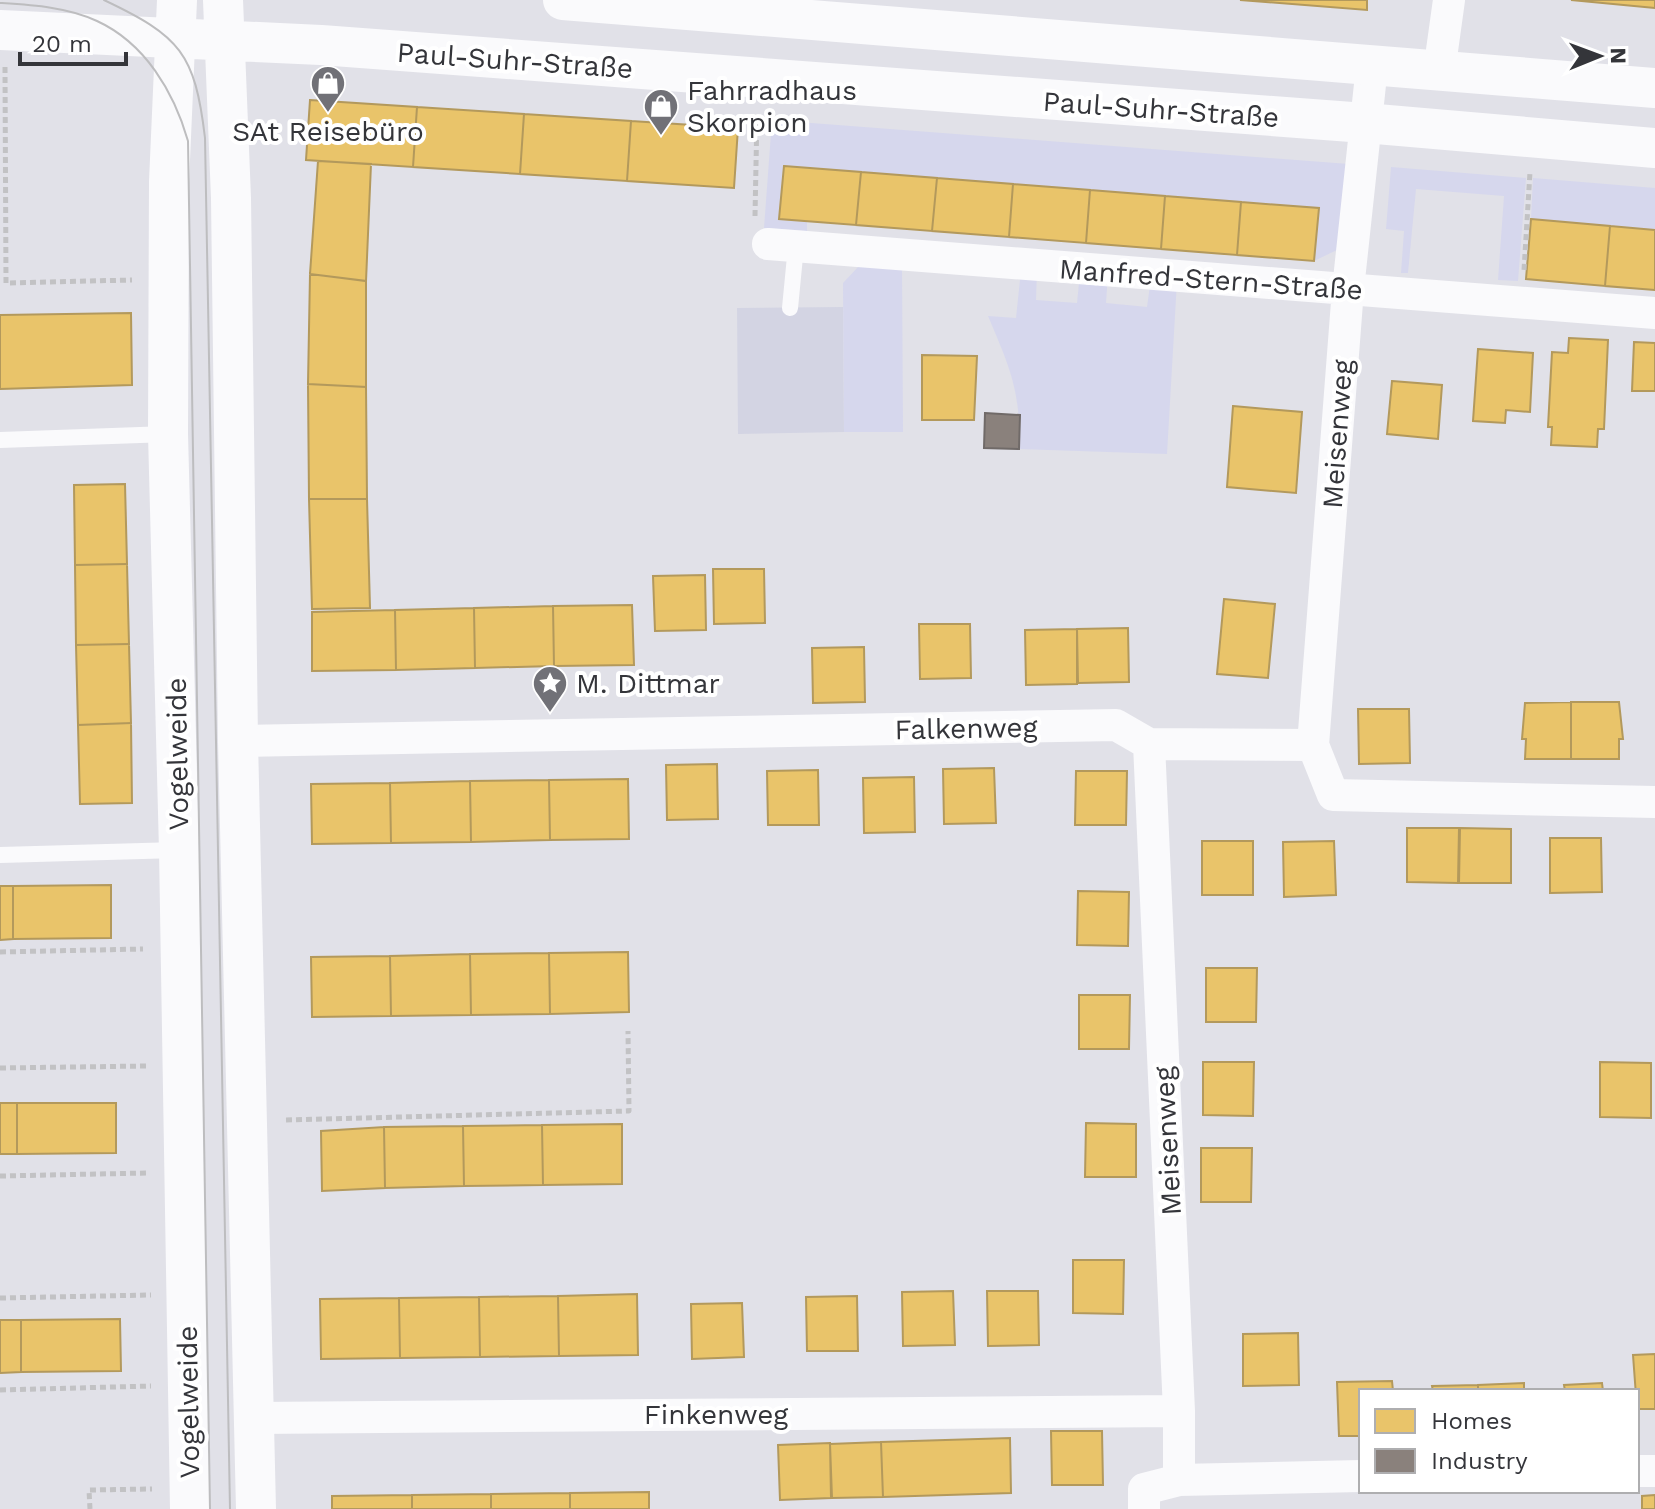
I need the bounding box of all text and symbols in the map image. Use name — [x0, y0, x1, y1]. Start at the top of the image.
scale bar — [20, 16, 126, 66]
north arrow — [1559, 16, 1639, 96]
text: 20 m — [32, 30, 92, 58]
street label: Paul-Suhr-Straße — [396, 36, 634, 85]
text: N — [1606, 47, 1631, 64]
shop icon: SAt Reisebüro — [309, 64, 347, 114]
place label: Fahrradhaus Skorpion — [687, 74, 857, 139]
street label: Paul-Suhr-Straße — [1042, 85, 1280, 134]
shop icon: Fahrradhaus Skorpion — [642, 87, 680, 137]
place label: SAt Reisebüro — [232, 115, 424, 148]
street label: Manfred-Stern-Straße — [1058, 252, 1364, 307]
street label: Meisenweg — [1316, 358, 1359, 510]
place icon: M. Dittmar — [531, 664, 569, 714]
place label: M. Dittmar — [576, 667, 720, 700]
street label: Vogelweide — [160, 677, 195, 831]
street label: Falkenweg — [894, 711, 1038, 746]
street label: Meisenweg — [1147, 1065, 1188, 1216]
street label: Vogelweide — [171, 1325, 206, 1479]
legend — [1359, 1389, 1639, 1493]
street label: Finkenweg — [644, 1398, 788, 1431]
text: Homes — [1431, 1407, 1512, 1435]
text: Industry — [1431, 1447, 1528, 1475]

